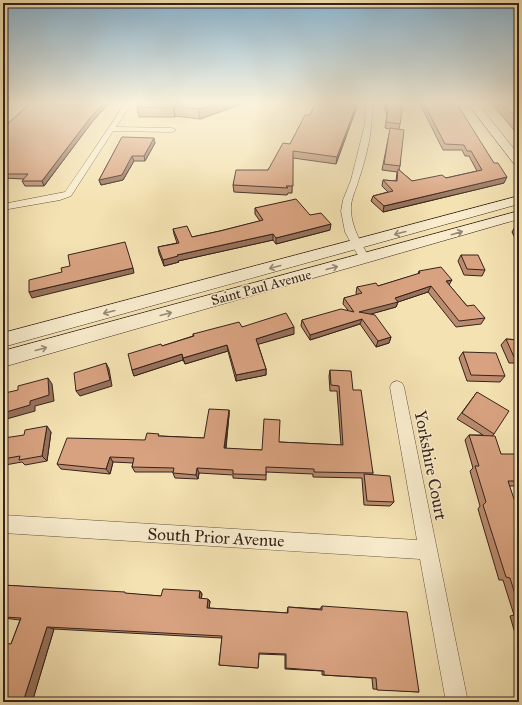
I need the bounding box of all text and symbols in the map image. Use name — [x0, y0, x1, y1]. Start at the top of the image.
one-way arrow — [394, 229, 407, 237]
one-way arrow — [450, 229, 463, 236]
one-way arrow — [269, 264, 282, 271]
one-way arrow — [325, 264, 338, 271]
street label: Saint Paul Avenue — [209, 266, 313, 309]
one-way arrow — [103, 309, 116, 316]
one-way arrow — [159, 310, 172, 317]
one-way arrow — [34, 344, 47, 352]
street label: Yorkshire Court — [410, 408, 451, 522]
street label: South Prior Avenue — [147, 523, 285, 552]

